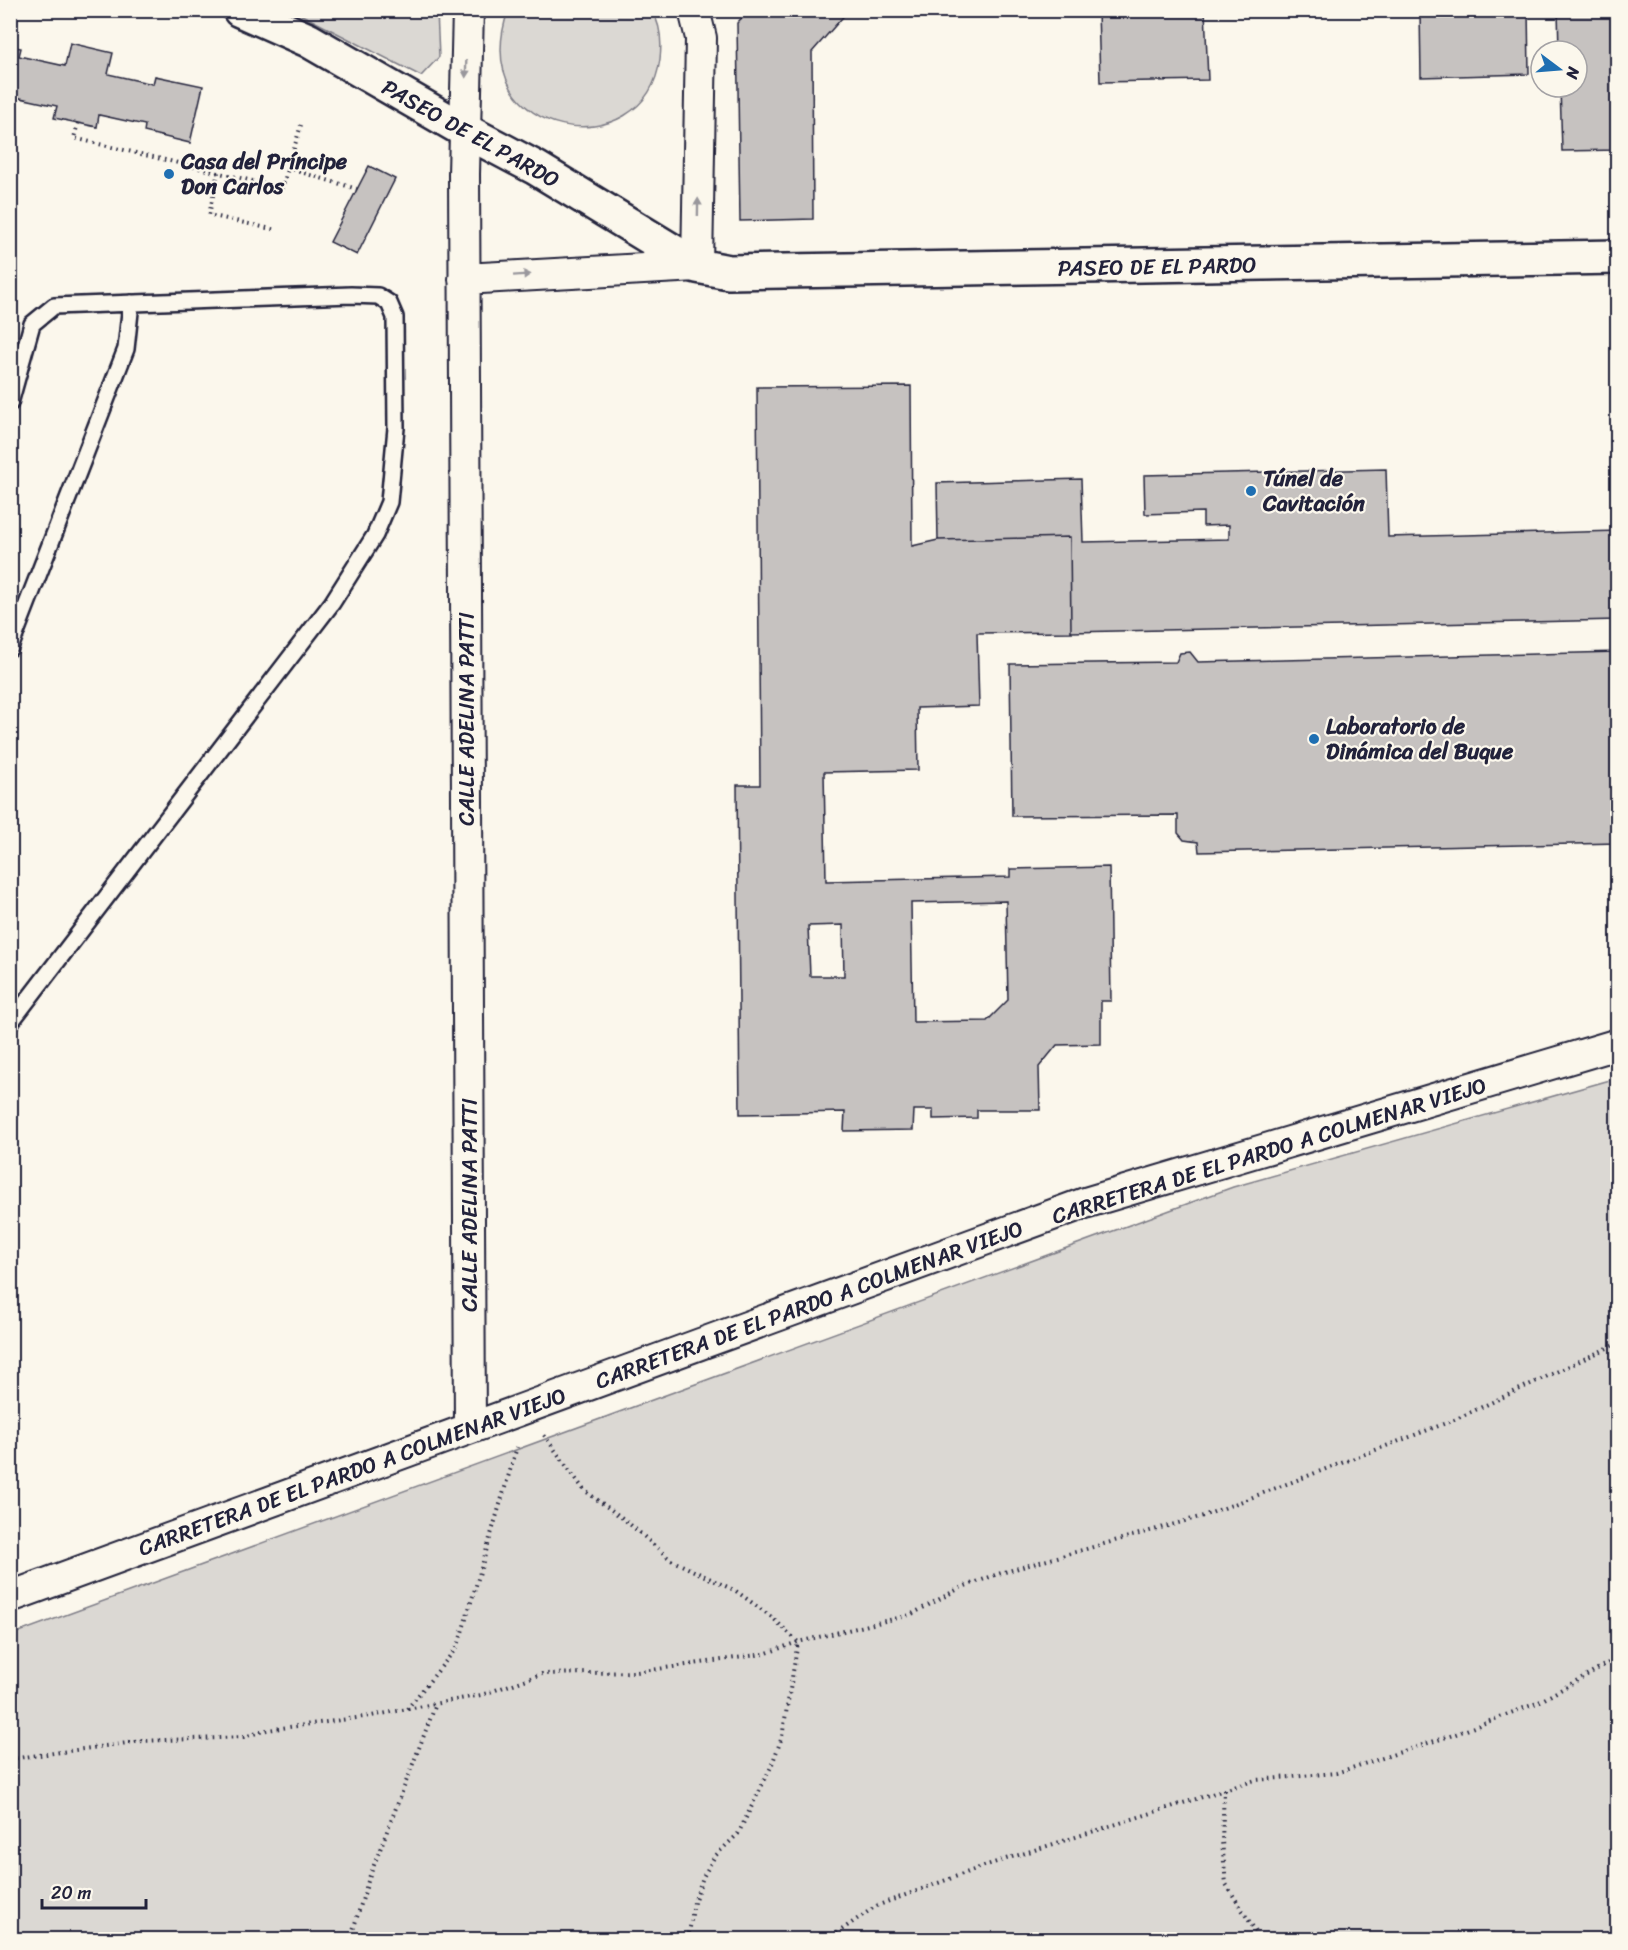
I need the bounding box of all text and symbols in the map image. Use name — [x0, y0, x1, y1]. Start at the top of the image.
north arrow — [1529, 39, 1589, 99]
one-way arrow — [461, 59, 470, 78]
text: N — [1557, 63, 1589, 83]
street label: PASEO DE EL PARDO — [374, 68, 567, 199]
place label: Casa del Príncipe Don Carlos — [180, 142, 348, 206]
marker: Casa del Príncipe Don Carlos — [162, 167, 176, 181]
one-way arrow — [693, 198, 703, 217]
street label: PASEO DE EL PARDO — [1057, 245, 1257, 288]
one-way arrow — [513, 270, 532, 280]
place label: Túnel de Cavitación — [1262, 459, 1365, 523]
marker: Túnel de Cavitación — [1244, 484, 1258, 498]
street label: CALLE ADELINA PATTI — [447, 612, 486, 826]
place label: Laboratorio de Dinámica del Buque — [1326, 707, 1514, 771]
marker: Laboratorio de Dinámica del Buque — [1307, 732, 1321, 746]
street label: CARRETERA DE EL PARDO A COLMENAR VIEJO — [1047, 1066, 1491, 1235]
street label: CALLE ADELINA PATTI — [450, 1098, 489, 1312]
street label: CARRETERA DE EL PARDO A COLMENAR VIEJO — [590, 1209, 1029, 1400]
street label: CARRETERA DE EL PARDO A COLMENAR VIEJO — [133, 1376, 572, 1567]
scale bar — [42, 1872, 146, 1910]
text: 20 m — [51, 1877, 91, 1909]

